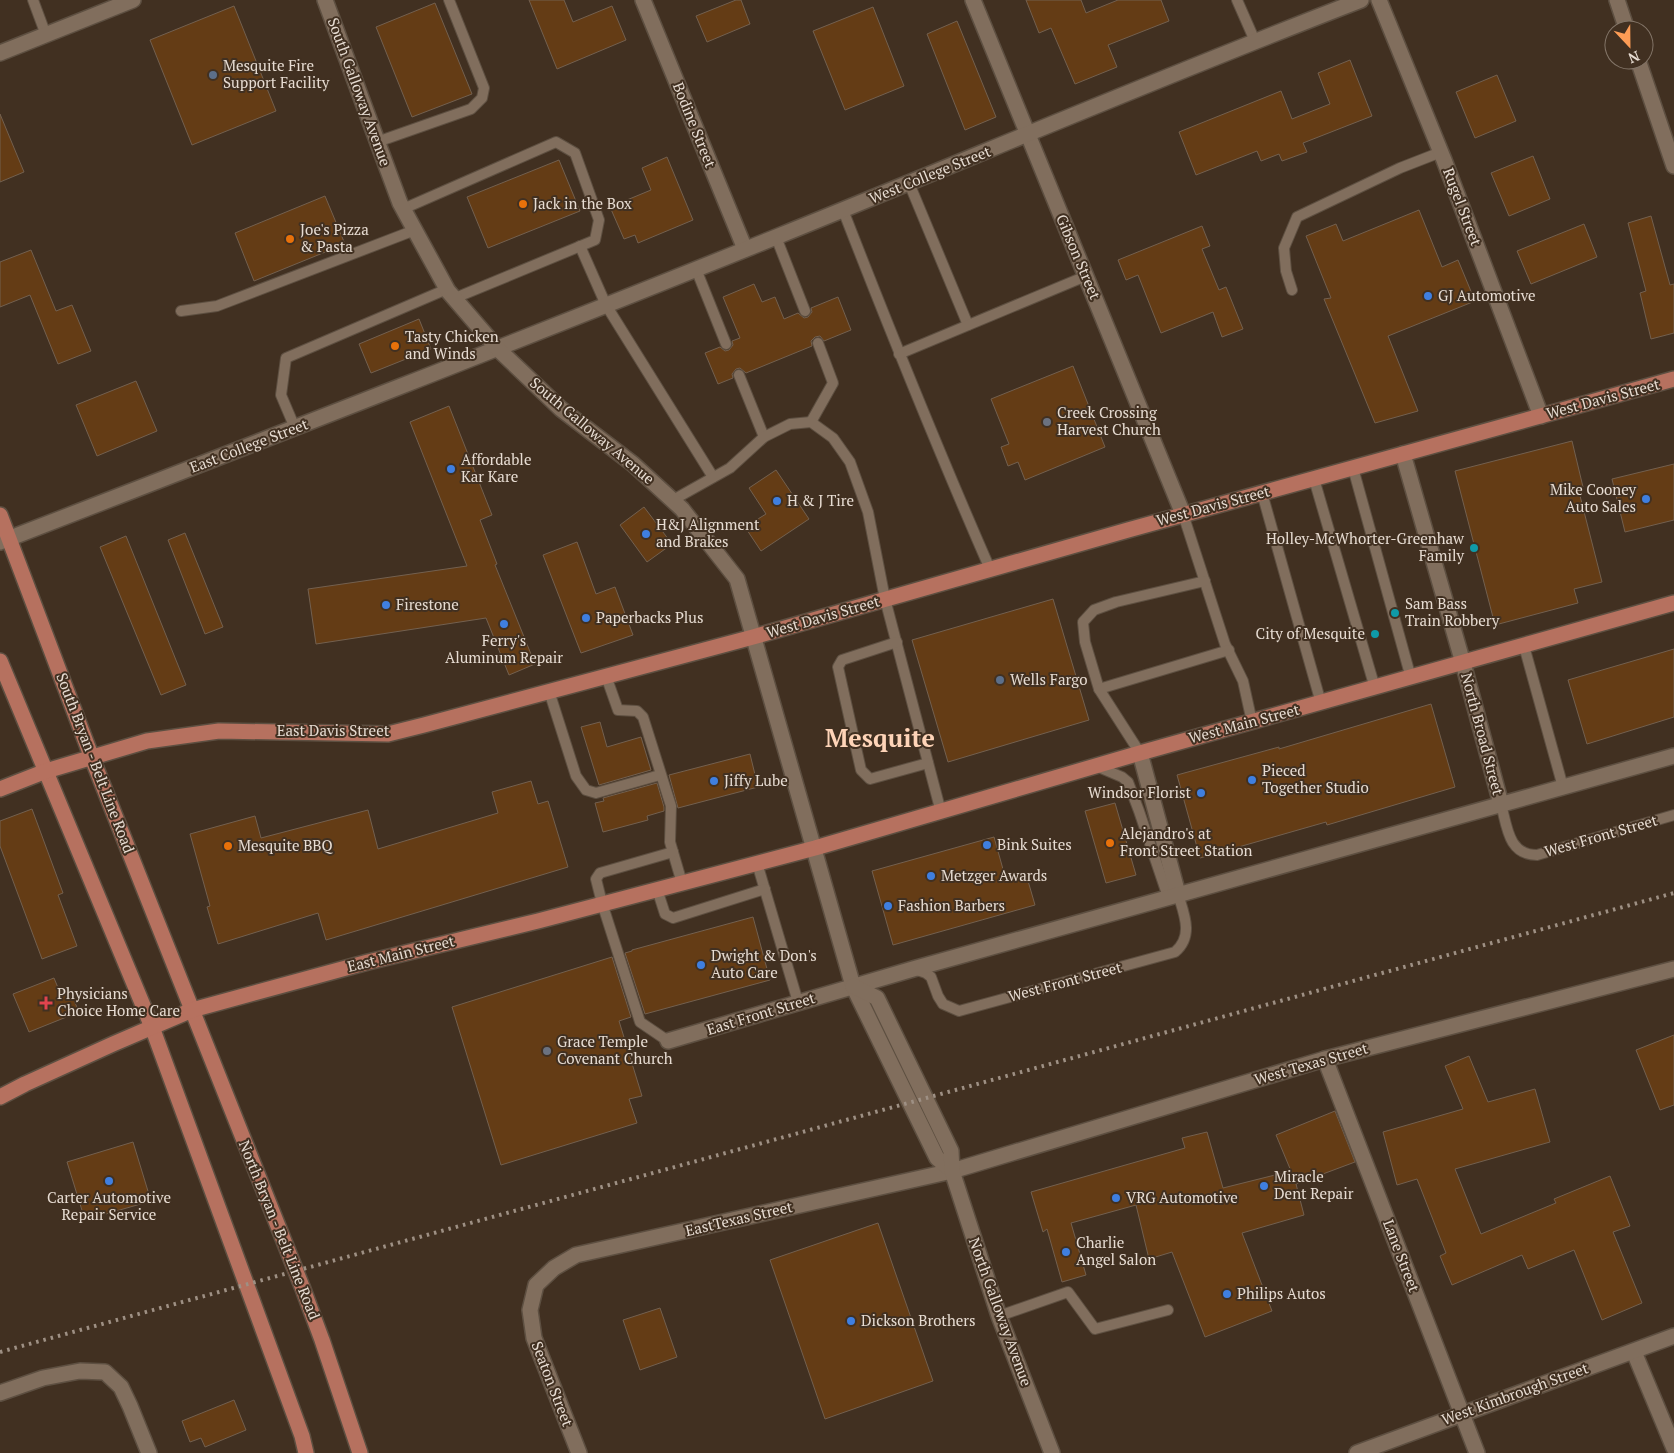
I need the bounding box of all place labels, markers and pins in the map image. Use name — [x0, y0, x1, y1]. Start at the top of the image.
place label: Mesquite Fire Support Facility — [223, 55, 330, 92]
marker: Mesquite Fire Support Facility — [207, 69, 219, 81]
place label: Jack in the Box — [533, 193, 632, 213]
marker: Jack in the Box — [517, 198, 529, 210]
place label: Joe's Pizza & Pasta — [300, 219, 369, 256]
marker: Joe's Pizza & Pasta — [284, 233, 296, 245]
place label: GJ Automotive — [1438, 285, 1536, 305]
marker: GJ Automotive — [1422, 290, 1434, 302]
place label: Tasty Chicken and Winds — [405, 326, 499, 363]
marker: Tasty Chicken and Winds — [389, 340, 401, 352]
place label: Creek Crossing Harvest Church — [1057, 402, 1161, 439]
marker: Creek Crossing Harvest Church — [1041, 416, 1053, 428]
place label: Affordable Kar Kare — [461, 449, 531, 486]
marker: Affordable Kar Kare — [445, 463, 457, 475]
place label: Mike Cooney Auto Sales — [1550, 479, 1636, 516]
place label: H & J Tire — [787, 490, 854, 510]
marker: Mike Cooney Auto Sales — [1640, 493, 1652, 505]
marker: H & J Tire — [771, 495, 783, 507]
place label: H&J Alignment and Brakes — [656, 514, 760, 551]
marker: H&J Alignment and Brakes — [640, 528, 652, 540]
place label: Holley-McWhorter-Greenhaw Family — [1266, 528, 1465, 565]
marker: Holley-McWhorter-Greenhaw Family — [1468, 542, 1480, 554]
place label: Sam Bass Train Robbery — [1405, 593, 1500, 630]
place label: Firestone — [396, 594, 459, 614]
marker: Firestone — [380, 599, 392, 611]
place label: Paperbacks Plus — [596, 607, 703, 627]
marker: Sam Bass Train Robbery — [1389, 607, 1401, 619]
marker: Paperbacks Plus — [580, 612, 592, 624]
marker: Ferry's Aluminum Repair — [498, 618, 510, 630]
place label: City of Mesquite — [1255, 623, 1365, 643]
marker: City of Mesquite — [1369, 628, 1381, 640]
place label: Ferry's Aluminum Repair — [445, 630, 563, 667]
place label: Wells Fargo — [1010, 669, 1087, 689]
marker: Wells Fargo — [994, 674, 1006, 686]
place label: Pieced Together Studio — [1262, 760, 1369, 797]
place label: Jiffy Lube — [724, 770, 788, 790]
marker: Pieced Together Studio — [1246, 774, 1258, 786]
marker: Jiffy Lube — [708, 775, 720, 787]
place label: Windsor Florist — [1088, 782, 1191, 802]
marker: Windsor Florist — [1195, 787, 1207, 799]
place label: Alejandro's at Front Street Station — [1120, 823, 1253, 860]
place label: Bink Suites — [997, 834, 1072, 854]
place label: Mesquite BBQ — [238, 835, 334, 855]
marker: Alejandro's at Front Street Station — [1104, 837, 1116, 849]
marker: Bink Suites — [981, 839, 993, 851]
marker: Mesquite BBQ — [222, 840, 234, 852]
place label: Metzger Awards — [941, 865, 1047, 885]
marker: Metzger Awards — [925, 870, 937, 882]
place label: Fashion Barbers — [898, 895, 1005, 915]
marker: Fashion Barbers — [882, 900, 894, 912]
place label: Dwight & Don's Auto Care — [711, 945, 817, 982]
marker: Dwight & Don's Auto Care — [695, 959, 707, 971]
place label: Physicians Choice Home Care — [57, 983, 180, 1020]
marker: Physicians Choice Home Care — [39, 996, 53, 1010]
place label: Grace Temple Covenant Church — [557, 1031, 673, 1068]
marker: Grace Temple Covenant Church — [541, 1045, 553, 1057]
place label: Miracle Dent Repair — [1274, 1166, 1354, 1203]
marker: Carter Automotive Repair Service — [103, 1175, 115, 1187]
marker: Miracle Dent Repair — [1258, 1180, 1270, 1192]
place label: Carter Automotive Repair Service — [47, 1187, 171, 1224]
place label: VRG Automotive — [1126, 1187, 1238, 1207]
marker: VRG Automotive — [1110, 1192, 1122, 1204]
place label: Charlie Angel Salon — [1076, 1232, 1156, 1269]
marker: Charlie Angel Salon — [1060, 1246, 1072, 1258]
place label: Philips Autos — [1237, 1283, 1326, 1303]
marker: Philips Autos — [1221, 1288, 1233, 1300]
place label: Dickson Brothers — [861, 1310, 976, 1330]
marker: Dickson Brothers — [845, 1315, 857, 1327]

